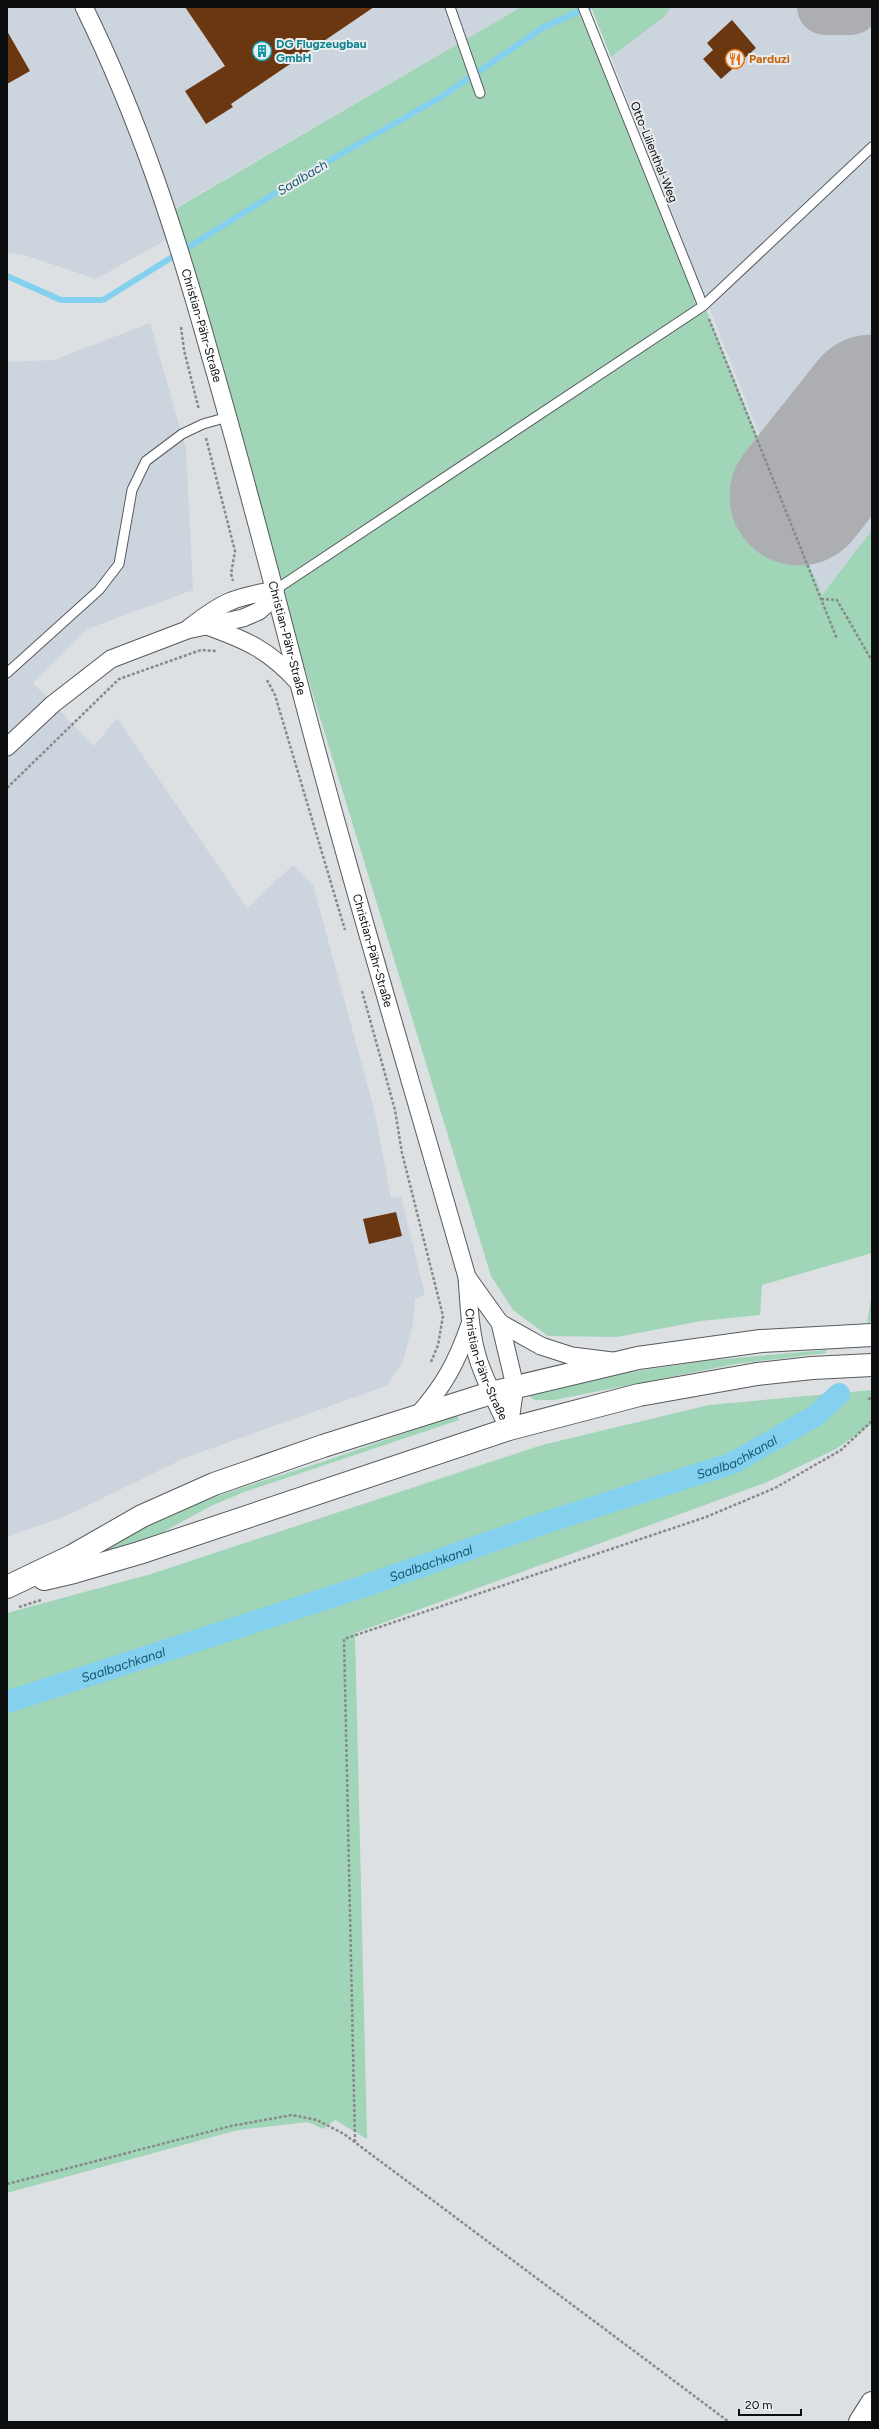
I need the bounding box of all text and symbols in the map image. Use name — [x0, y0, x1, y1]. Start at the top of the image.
place label: DG Flugzeugbau GmbH — [276, 37, 367, 65]
building icon: DG Flugzeugbau GmbH — [251, 40, 273, 62]
restaurant icon: Parduzi — [724, 48, 746, 70]
place label: Parduzi — [749, 52, 790, 66]
street label: Otto-Lilienthal-Weg — [627, 99, 681, 205]
water label: Saalbach — [275, 157, 330, 198]
street label: Christian-Pähr-Straße — [178, 267, 225, 384]
street label: Christian-Pähr-Straße — [265, 579, 309, 697]
street label: Christian-Pähr-Straße — [350, 892, 396, 1009]
street label: Christian-Pähr-Straße — [462, 1308, 511, 1423]
water label: Saalbachkanal — [695, 1432, 780, 1482]
water label: Saalbachkanal — [387, 1542, 475, 1585]
water label: Saalbachkanal — [79, 1644, 167, 1685]
scale bar — [739, 2391, 801, 2417]
text: 20 m — [745, 2398, 773, 2412]

